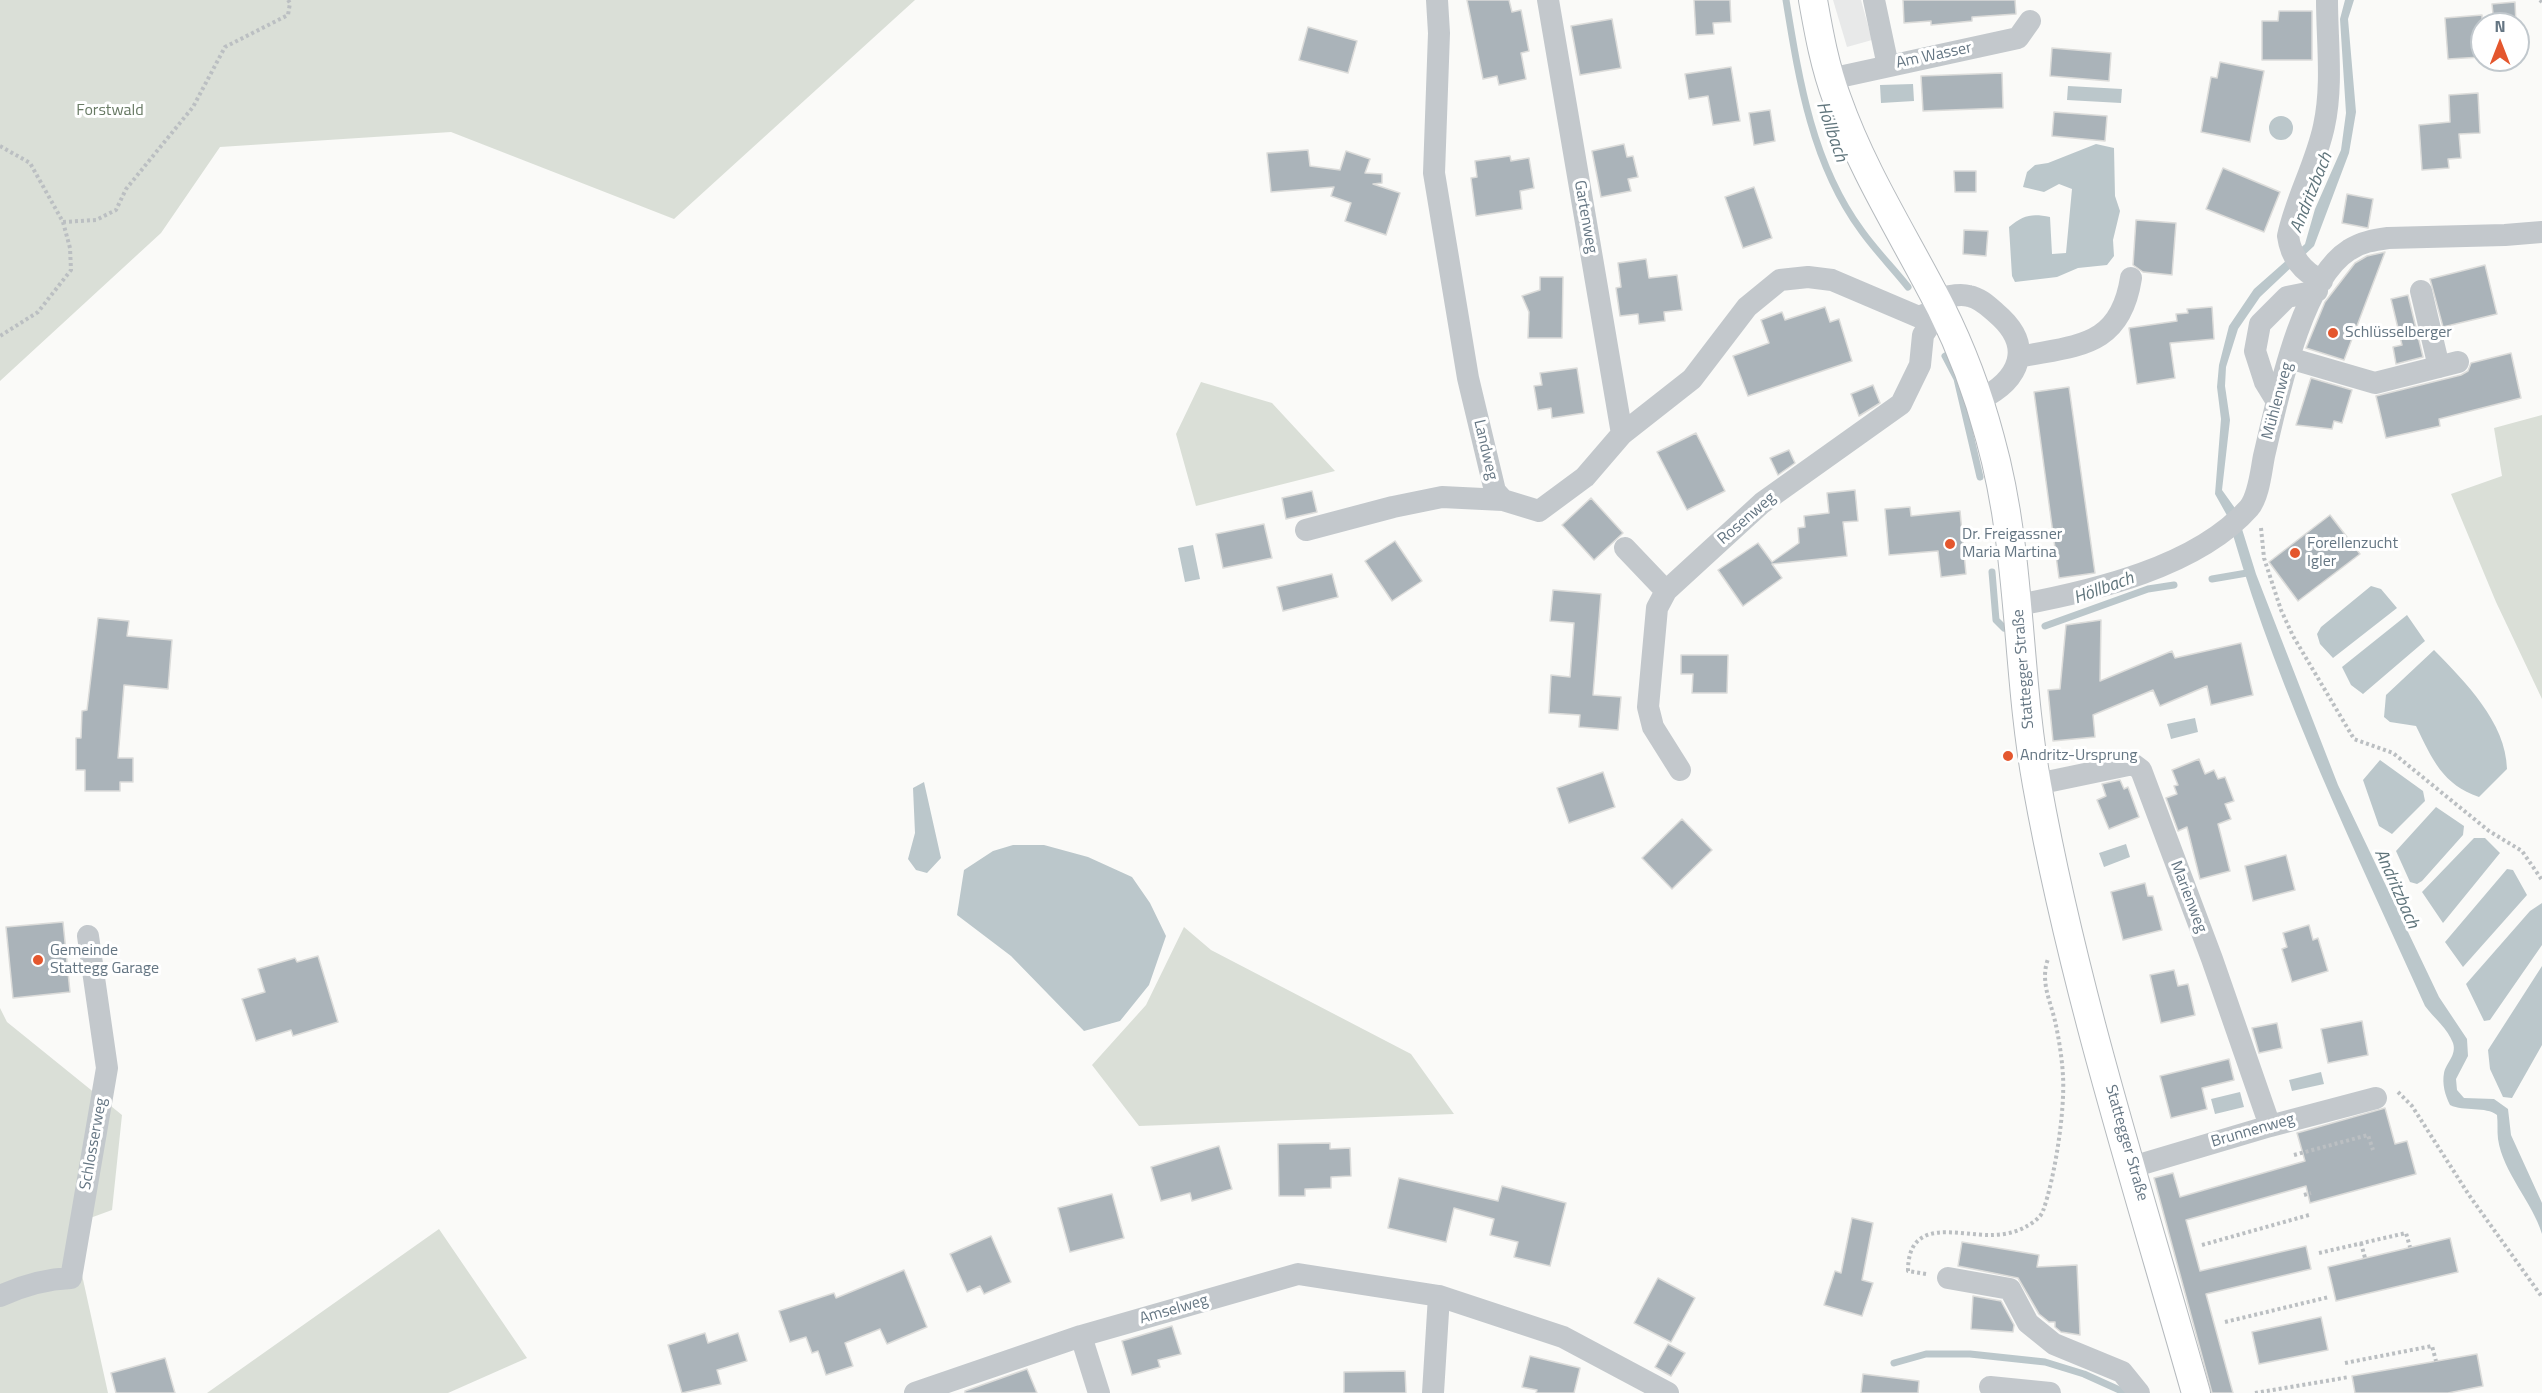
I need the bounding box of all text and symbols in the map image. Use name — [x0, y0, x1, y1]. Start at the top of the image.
north arrow — [2470, 12, 2530, 72]
text: N — [2494, 14, 2506, 38]
street label: Am Wasser — [1894, 39, 1974, 73]
water label: Höllbach — [1811, 99, 1851, 165]
park label: Forstwald — [76, 101, 144, 121]
water label: Andritzbach — [2286, 150, 2338, 236]
street label: Gartenweg — [1569, 179, 1601, 255]
place label: Schlüsselberger — [2345, 323, 2452, 343]
marker: Schlüsselberger — [2326, 326, 2340, 340]
street label: Mühlenweg — [2258, 360, 2298, 442]
street label: Landweg — [1469, 418, 1501, 482]
street label: Rosenweg — [1714, 489, 1780, 549]
place label: Dr. Freigassner Maria Martina — [1962, 525, 2062, 563]
place label: Forellenzucht Igler — [2307, 534, 2398, 572]
marker: Dr. Freigassner Maria Martina — [1943, 537, 1957, 551]
marker: Forellenzucht Igler — [2288, 546, 2302, 560]
water label: Höllbach — [2071, 568, 2137, 610]
street label: Stattegger Straße — [2009, 608, 2039, 730]
place label: Andritz-Ursprung — [2020, 746, 2138, 766]
marker: Andritz-Ursprung — [2001, 749, 2015, 763]
water label: Andritzbach — [2369, 846, 2423, 932]
street label: Marienweg — [2166, 858, 2210, 936]
place label: Gemeinde Stattegg Garage — [50, 941, 159, 979]
marker: Gemeinde Stattegg Garage — [31, 953, 45, 967]
street label: Stattegger Straße — [2100, 1083, 2152, 1203]
street label: Schlosserweg — [76, 1096, 112, 1192]
street label: Brunnenweg — [2209, 1110, 2297, 1152]
street label: Amselweg — [1137, 1291, 1211, 1329]

